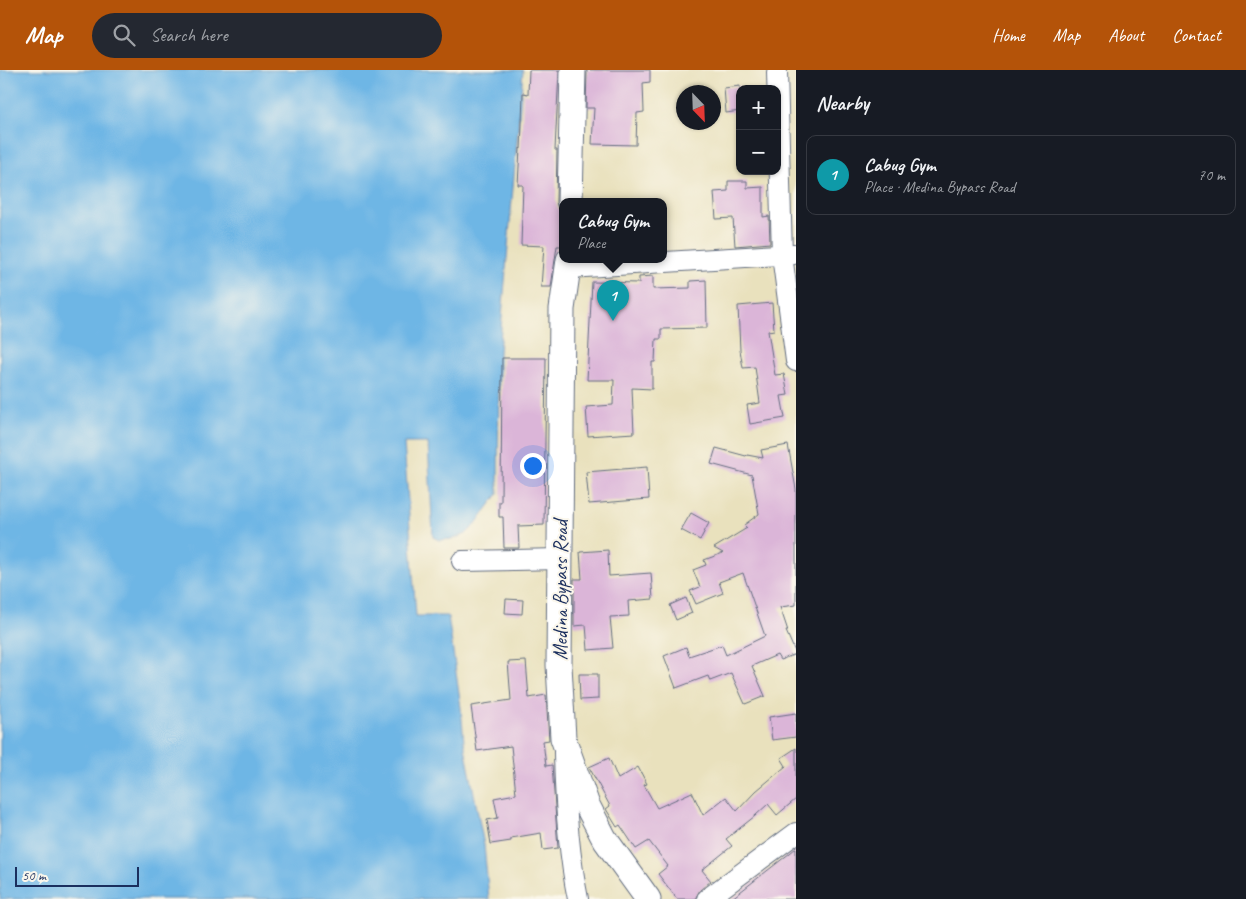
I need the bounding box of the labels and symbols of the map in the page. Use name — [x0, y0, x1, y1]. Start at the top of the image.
north arrow — [676, 85, 721, 130]
pin: 1 — [597, 280, 629, 321]
your location — [520, 453, 546, 479]
street label: Medina Bypass Road — [548, 517, 573, 660]
scale bar — [15, 864, 139, 887]

